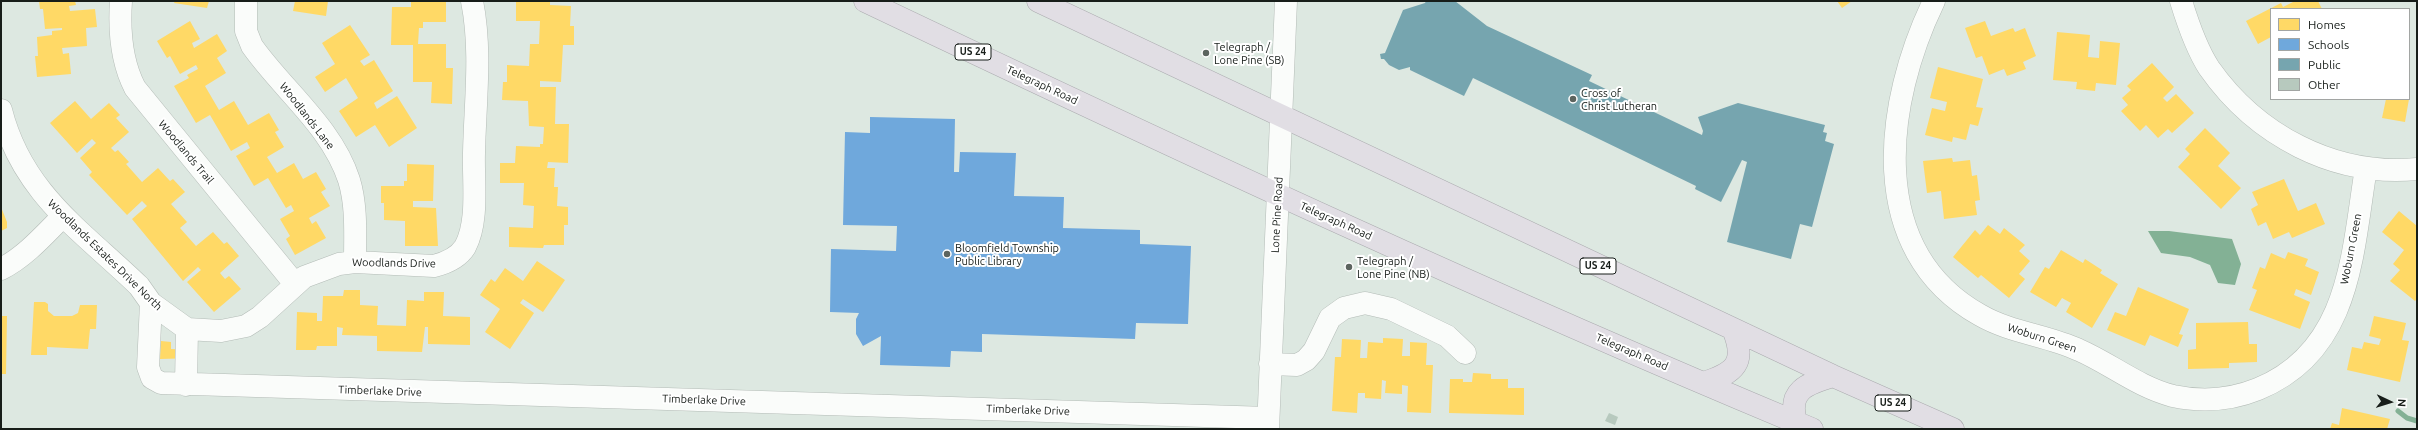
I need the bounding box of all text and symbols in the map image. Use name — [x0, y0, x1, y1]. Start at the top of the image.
legend — [2270, 8, 2410, 100]
text: Homes — [2308, 18, 2346, 31]
text: Schools — [2308, 38, 2349, 51]
place label: Telegraph / Lone Pine (SB) — [1214, 40, 1284, 66]
road number: US 24 — [955, 44, 991, 60]
marker: Telegraph / Lone Pine (SB) — [1201, 48, 1211, 58]
text: Public — [2308, 58, 2341, 71]
street label: Telegraph Road — [1004, 63, 1080, 107]
text: Other — [2308, 78, 2340, 91]
street label: Woodlands Lane — [277, 80, 337, 152]
place label: Cross of Christ Lutheran — [1581, 86, 1657, 112]
marker: Cross of Christ Lutheran — [1568, 94, 1578, 104]
street label: Woodlands Trail — [156, 118, 216, 186]
street label: Lone Pine Road — [1268, 177, 1286, 253]
street label: Woodlands Estates Drive North — [45, 197, 165, 313]
street label: Telegraph Road — [1298, 199, 1374, 243]
street label: Woburn Green — [2338, 212, 2364, 286]
place label: Bloomfield Township Public Library — [955, 241, 1059, 267]
marker: Bloomfield Township Public Library — [942, 249, 952, 259]
place label: Telegraph / Lone Pine (NB) — [1357, 254, 1430, 280]
street label: Woodlands Drive — [352, 256, 436, 270]
road number: US 24 — [1580, 258, 1616, 274]
marker: Telegraph / Lone Pine (NB) — [1344, 262, 1354, 272]
street label: Woburn Green — [2006, 321, 2078, 355]
street label: Telegraph Road — [1594, 331, 1670, 373]
north arrow — [2370, 382, 2410, 422]
street label: Timberlake Drive — [338, 383, 422, 399]
street label: Timberlake Drive — [662, 392, 746, 408]
road number: US 24 — [1875, 395, 1911, 411]
text: N — [2396, 398, 2408, 407]
street label: Timberlake Drive — [986, 402, 1070, 418]

